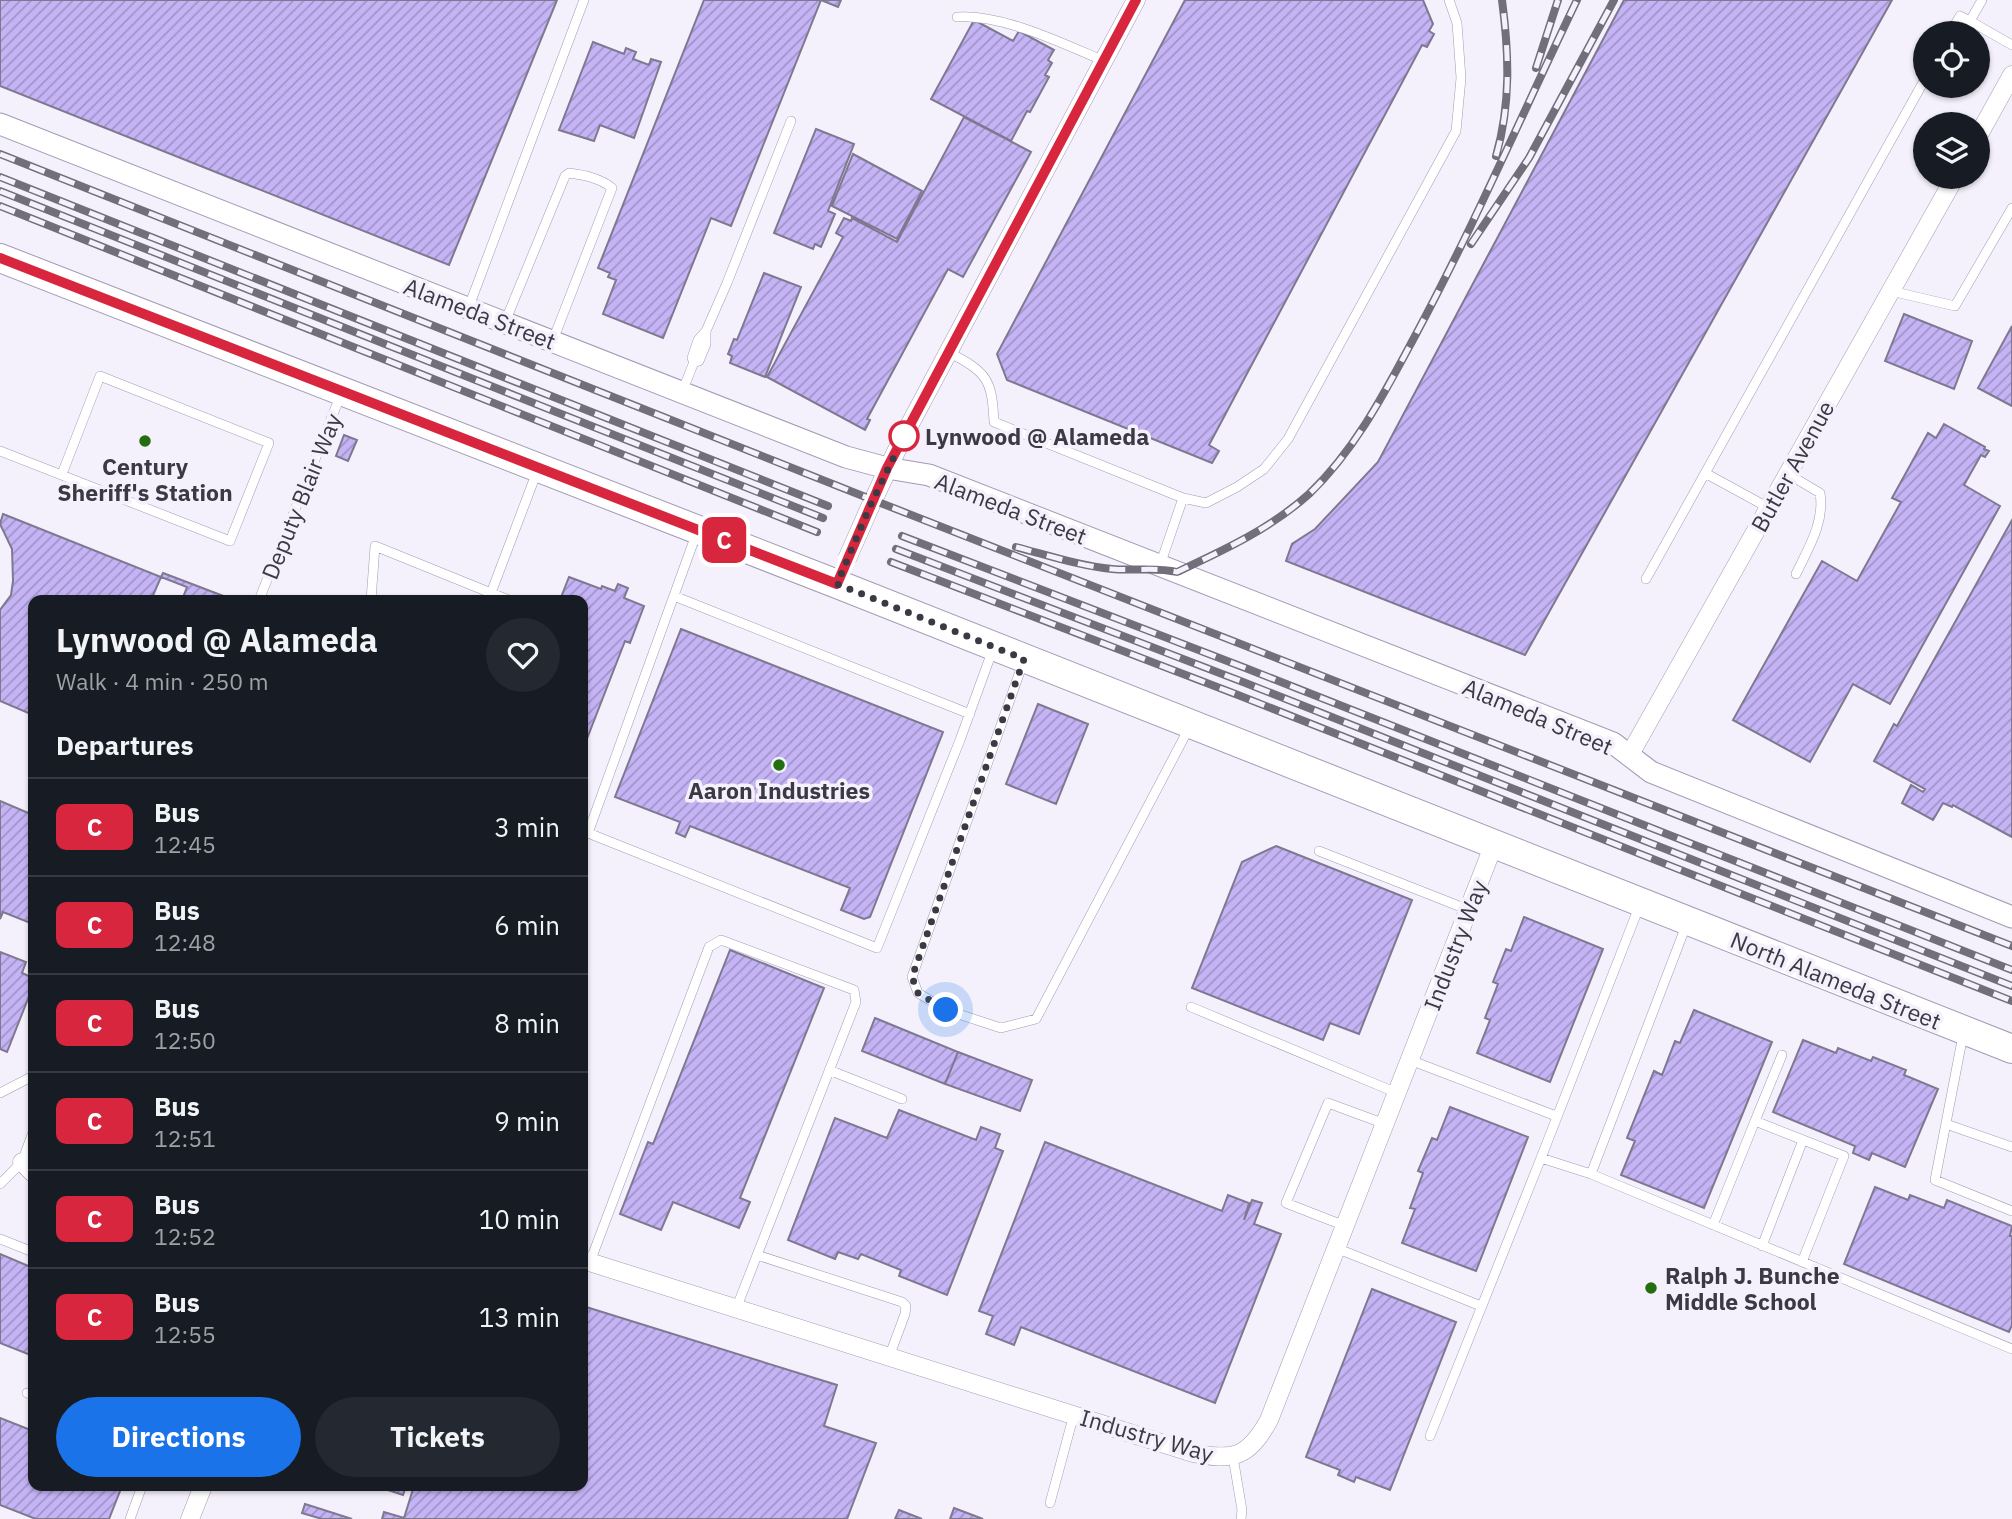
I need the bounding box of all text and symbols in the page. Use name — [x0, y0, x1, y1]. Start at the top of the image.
map controls — [1913, 21, 1990, 189]
button: locate — [1913, 21, 1990, 98]
button: layers — [1913, 112, 1990, 189]
street label: Alameda Street — [400, 270, 560, 356]
street label: Butler Avenue — [1744, 395, 1840, 537]
street label: Deputy Blair Way — [254, 408, 348, 583]
marker: Lynwood @ Alameda — [889, 421, 919, 451]
place label: Lynwood @ Alameda — [925, 421, 1149, 451]
marker: Century Sheriff's Station — [137, 433, 153, 449]
place label: Century Sheriff's Station — [57, 451, 233, 507]
street label: Alameda Street — [931, 465, 1091, 551]
line badge: C — [701, 517, 747, 563]
text: C — [716, 524, 732, 556]
text: Lynwood @ Alameda — [56, 618, 378, 661]
button: heart — [486, 618, 560, 692]
text: Walk · 4 min · 250 m — [56, 666, 269, 696]
street label: Alameda Street — [1458, 671, 1618, 761]
text: Departures — [56, 728, 194, 762]
marker: Aaron Industries — [771, 757, 787, 773]
place label: Aaron Industries — [688, 775, 870, 805]
text: Bus — [154, 795, 200, 829]
text: 3 min — [494, 810, 560, 844]
text: C — [87, 811, 102, 843]
text: 12:45 — [154, 829, 216, 859]
street label: Industry Way — [1416, 875, 1494, 1014]
text: Bus — [154, 893, 200, 927]
text: 6 min — [494, 908, 560, 942]
text: C — [87, 909, 102, 941]
street label: North Alameda Street — [1726, 924, 1946, 1036]
text: 12:48 — [154, 927, 216, 957]
text: Bus — [154, 991, 200, 1025]
your location — [928, 992, 963, 1027]
text: 8 min — [494, 1006, 560, 1040]
text: C — [87, 1007, 102, 1039]
text: 12:50 — [154, 1025, 216, 1055]
text: Bus — [154, 1089, 200, 1123]
text: 9 min — [494, 1104, 560, 1138]
text: C — [87, 1105, 102, 1137]
text: 12:51 — [154, 1123, 216, 1153]
text: Bus — [154, 1187, 200, 1221]
text: 10 min — [479, 1202, 560, 1236]
text: C — [87, 1203, 102, 1235]
text: 12:52 — [154, 1221, 216, 1251]
place label: Ralph J. Bunche Middle School — [1665, 1260, 1840, 1316]
marker: Ralph J. Bunche Middle School — [1643, 1280, 1659, 1296]
text: Bus — [154, 1285, 200, 1319]
text: 13 min — [479, 1300, 560, 1334]
text: C — [87, 1301, 102, 1333]
text: 12:55 — [154, 1319, 216, 1349]
button: Directions — [56, 1397, 301, 1477]
button: Tickets — [315, 1397, 560, 1477]
street label: Industry Way — [1077, 1402, 1218, 1468]

